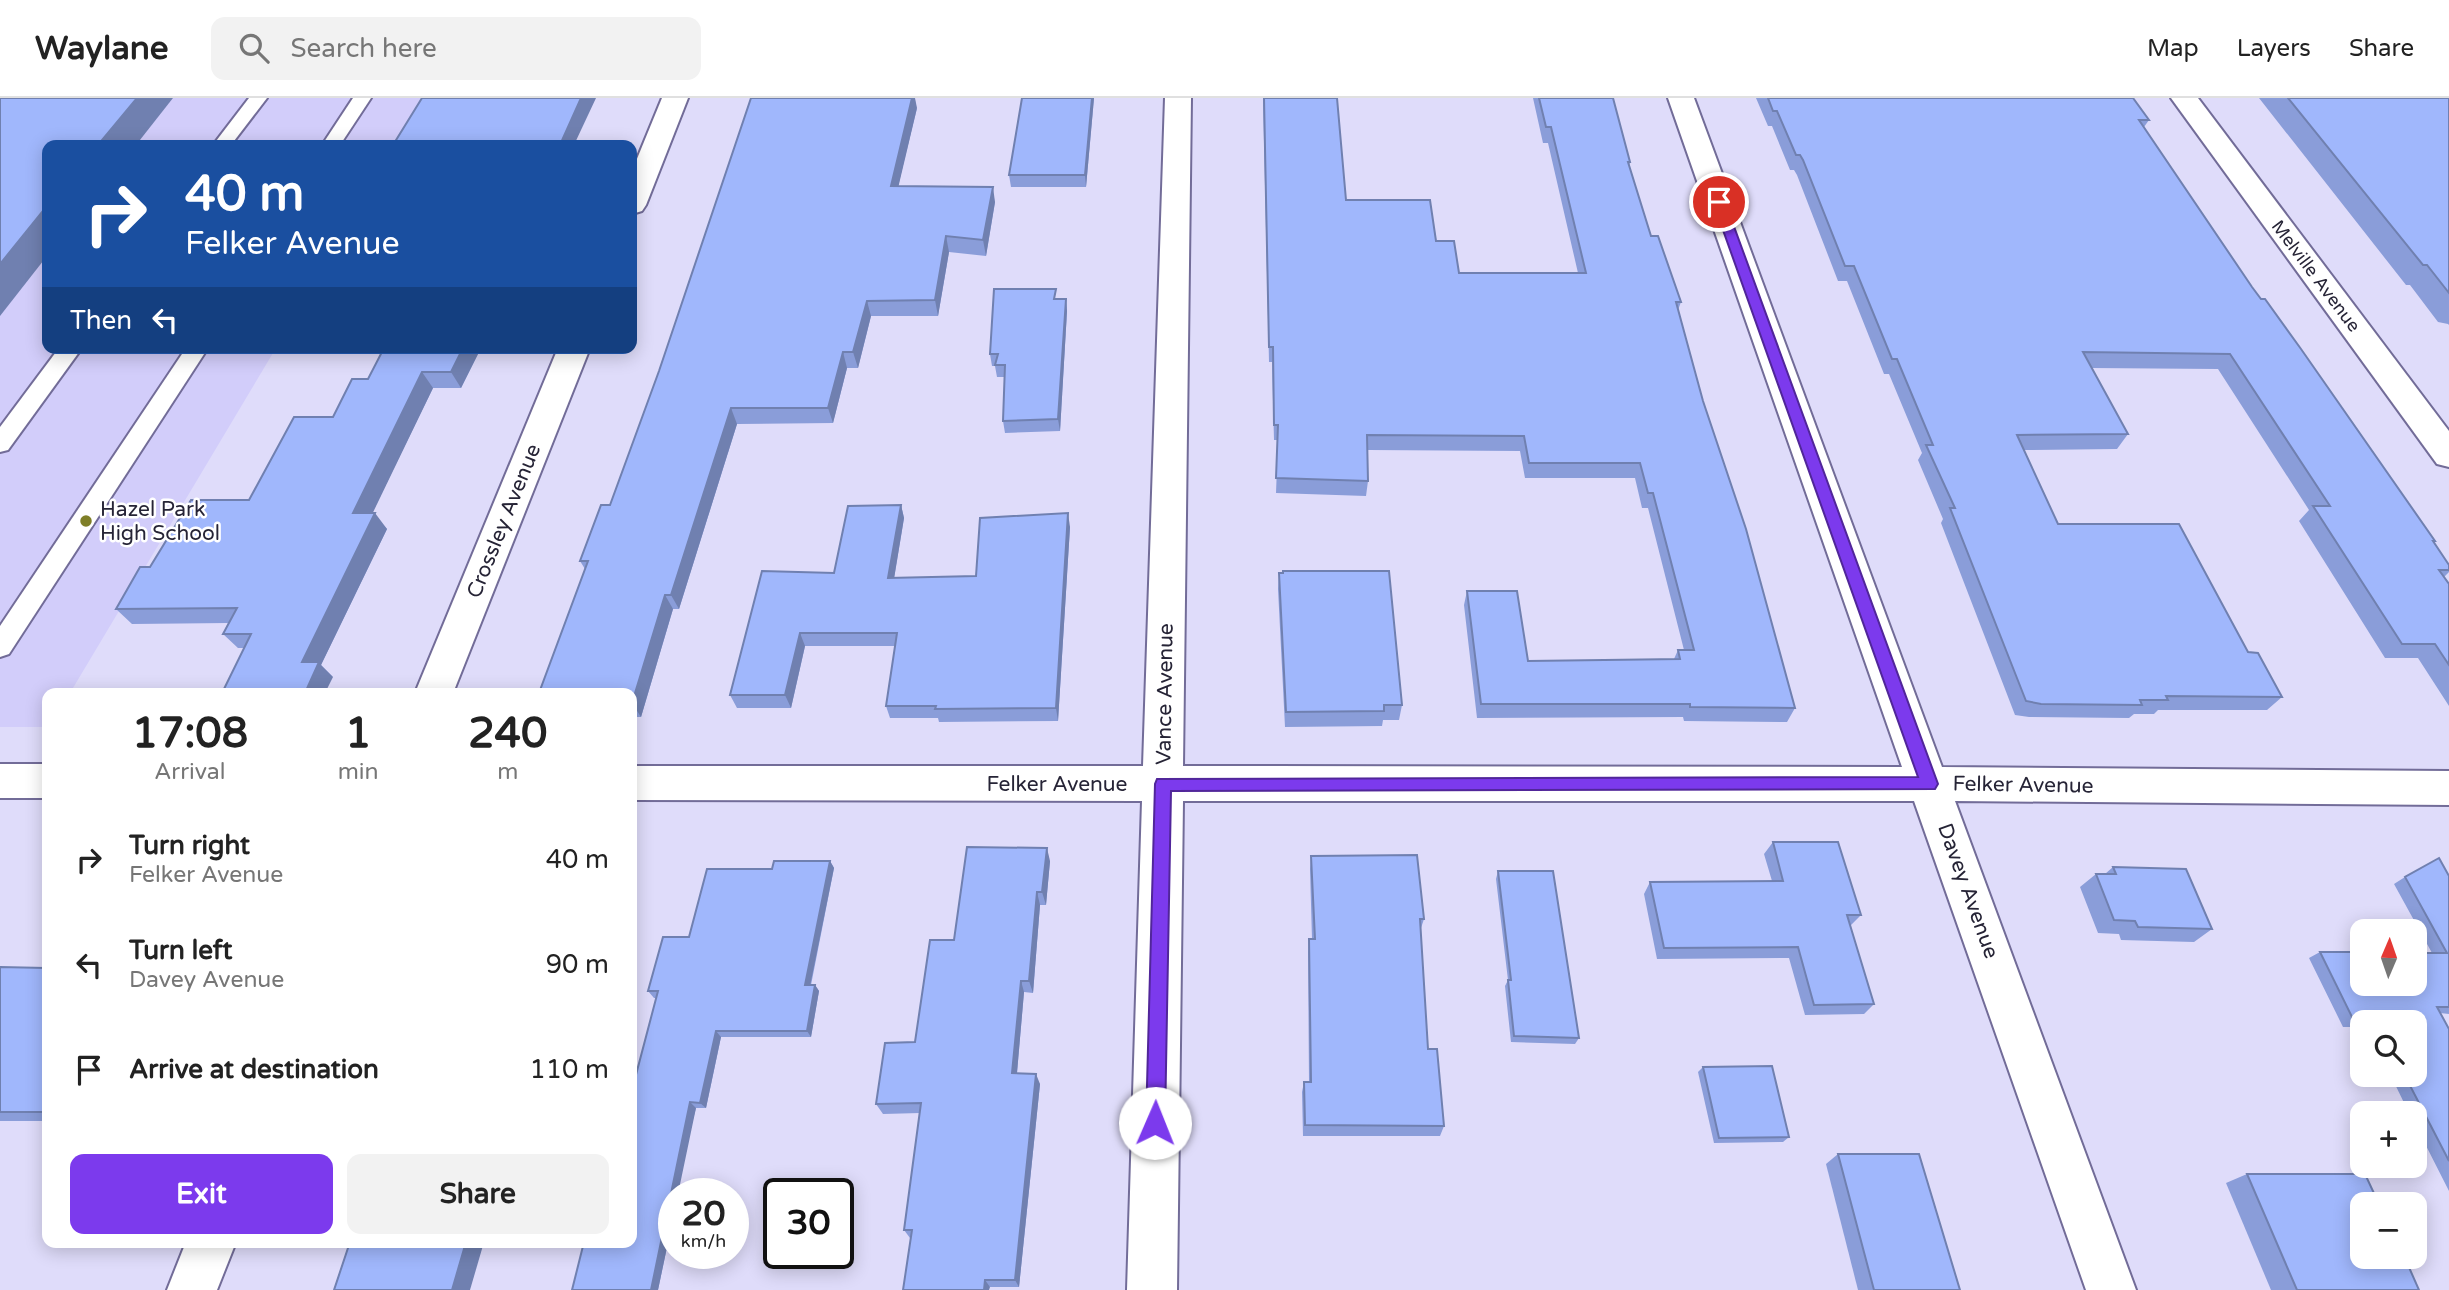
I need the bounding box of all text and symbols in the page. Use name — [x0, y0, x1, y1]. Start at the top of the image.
search box — [211, 17, 701, 80]
text: Waylane — [35, 29, 169, 68]
icon: search — [235, 29, 273, 67]
text: Search here — [291, 33, 437, 64]
text: Map — [2147, 34, 2199, 63]
text: Layers — [2237, 34, 2311, 63]
text: Share — [2349, 34, 2414, 63]
text: 40 m — [185, 165, 304, 224]
icon: right — [70, 168, 161, 259]
pin — [1689, 172, 1749, 232]
icon: arrive — [1700, 183, 1738, 221]
street label: Melville Avenue — [2267, 216, 2365, 336]
text: Felker Avenue — [185, 225, 400, 263]
icon: left — [146, 301, 184, 339]
text: Then — [70, 305, 132, 336]
street label: Crossley Avenue — [462, 440, 546, 602]
place label: Hazel Park High School — [100, 497, 220, 546]
marker: Hazel Park High School — [78, 513, 94, 529]
street label: Vance Avenue — [1151, 623, 1179, 765]
text: 17:08 — [132, 708, 248, 759]
text: 1 — [345, 708, 371, 759]
text: 240 — [468, 708, 547, 759]
text: Arrival — [154, 758, 225, 786]
text: min — [338, 758, 379, 786]
text: m — [497, 758, 518, 786]
street label: Felker Avenue — [1952, 771, 2094, 799]
street label: Felker Avenue — [987, 772, 1128, 797]
street label: Davey Avenue — [1932, 820, 2004, 962]
text: Turn right — [129, 830, 250, 861]
icon: right — [70, 841, 108, 879]
text: 40 m — [546, 844, 609, 875]
text: Felker Avenue — [129, 861, 283, 889]
north arrow — [2350, 919, 2427, 996]
map controls — [2350, 919, 2427, 1269]
text: Turn left — [129, 935, 232, 966]
icon: left — [70, 946, 108, 984]
text: 90 m — [546, 949, 609, 980]
text: Davey Avenue — [129, 966, 284, 994]
button: search — [2350, 1010, 2427, 1087]
icon: arrive — [70, 1051, 108, 1089]
text: Arrive at destination — [129, 1054, 379, 1085]
text: 110 m — [529, 1054, 609, 1085]
position arrow — [1118, 1086, 1192, 1160]
button: + — [2350, 1101, 2427, 1178]
button: Exit — [70, 1154, 333, 1234]
button: Share — [347, 1154, 609, 1234]
speed limit sign: 30 — [763, 1178, 854, 1269]
button: − — [2350, 1192, 2427, 1269]
text: 20 — [682, 1193, 725, 1235]
text: km/h — [681, 1230, 726, 1252]

